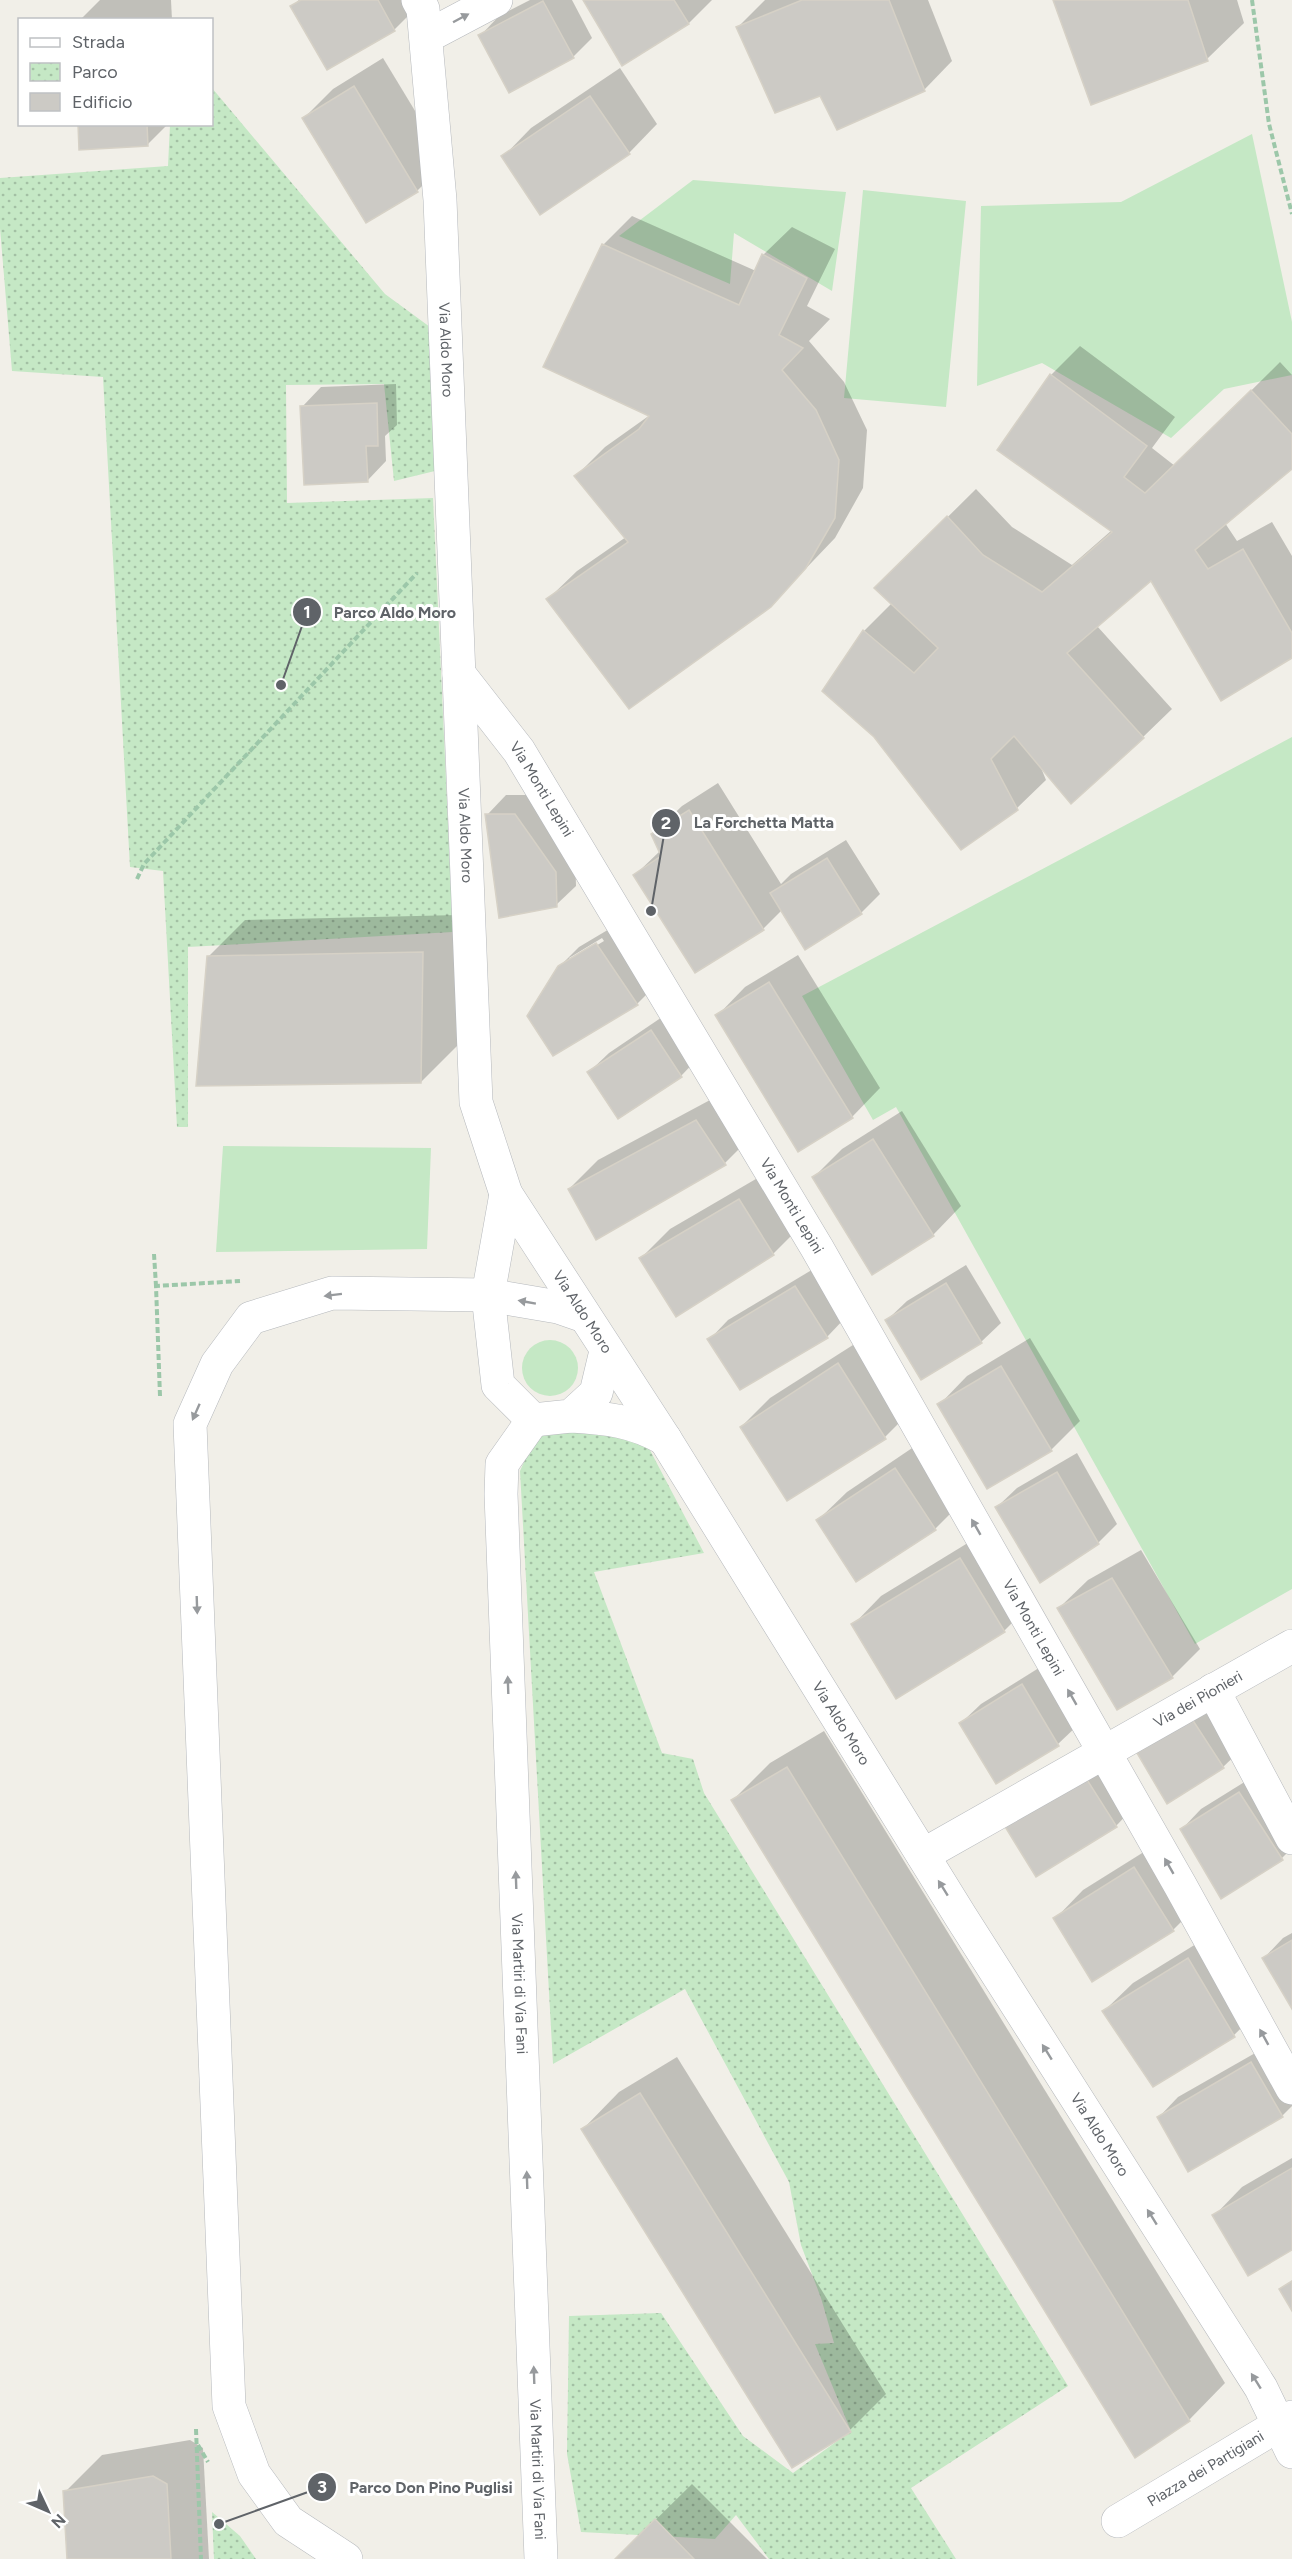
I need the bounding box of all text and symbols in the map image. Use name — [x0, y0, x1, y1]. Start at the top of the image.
one-way arrow — [452, 14, 470, 24]
legend — [18, 18, 213, 126]
text: Strada — [72, 31, 125, 53]
text: Parco — [72, 61, 118, 83]
text: Edificio — [72, 91, 133, 113]
street label: Via Aldo Moro — [435, 302, 457, 398]
callout: Parco Aldo Moro — [292, 595, 468, 629]
text: 1 — [303, 601, 311, 623]
text: Parco Aldo Moro — [334, 603, 456, 622]
street label: Via Monti Lepini — [506, 738, 577, 840]
street label: Via Aldo Moro — [454, 788, 476, 884]
callout: La Forchetta Matta — [651, 806, 846, 840]
text: 2 — [661, 812, 671, 834]
text: La Forchetta Matta — [694, 813, 834, 832]
street label: Via Monti Lepini — [756, 1155, 827, 1257]
street label: Via Aldo Moro — [549, 1267, 616, 1357]
one-way arrow — [323, 1290, 342, 1299]
one-way arrow — [518, 1297, 537, 1306]
one-way arrow — [191, 1403, 201, 1421]
one-way arrow — [971, 1518, 981, 1535]
street label: Via Monti Lepini — [999, 1576, 1068, 1679]
one-way arrow — [193, 1596, 202, 1615]
street label: Via dei Pionieri — [1150, 1667, 1245, 1731]
one-way arrow — [504, 1676, 513, 1695]
street label: Via Aldo Moro — [808, 1678, 874, 1769]
one-way arrow — [1067, 1689, 1078, 1705]
one-way arrow — [1164, 1857, 1174, 1874]
one-way arrow — [511, 1870, 520, 1889]
one-way arrow — [937, 1879, 948, 1896]
street label: Via Martiri di Via Fani — [508, 1913, 531, 2055]
one-way arrow — [1259, 2028, 1269, 2045]
one-way arrow — [1041, 2044, 1052, 2060]
street label: Via Aldo Moro — [1067, 2090, 1133, 2180]
one-way arrow — [522, 2170, 531, 2189]
one-way arrow — [1146, 2209, 1157, 2225]
one-way arrow — [529, 2365, 539, 2384]
one-way arrow — [1251, 2373, 1262, 2389]
street label: Via Martiri di Via Fani — [526, 2399, 549, 2540]
street label: Piazza dei Partigiani — [1144, 2427, 1267, 2510]
callout: Parco Don Pino Puglisi — [307, 2470, 525, 2504]
text: 3 — [317, 2476, 327, 2498]
text: Parco Don Pino Puglisi — [349, 2478, 513, 2497]
north arrow — [18, 2481, 78, 2541]
text: N — [47, 2510, 70, 2532]

